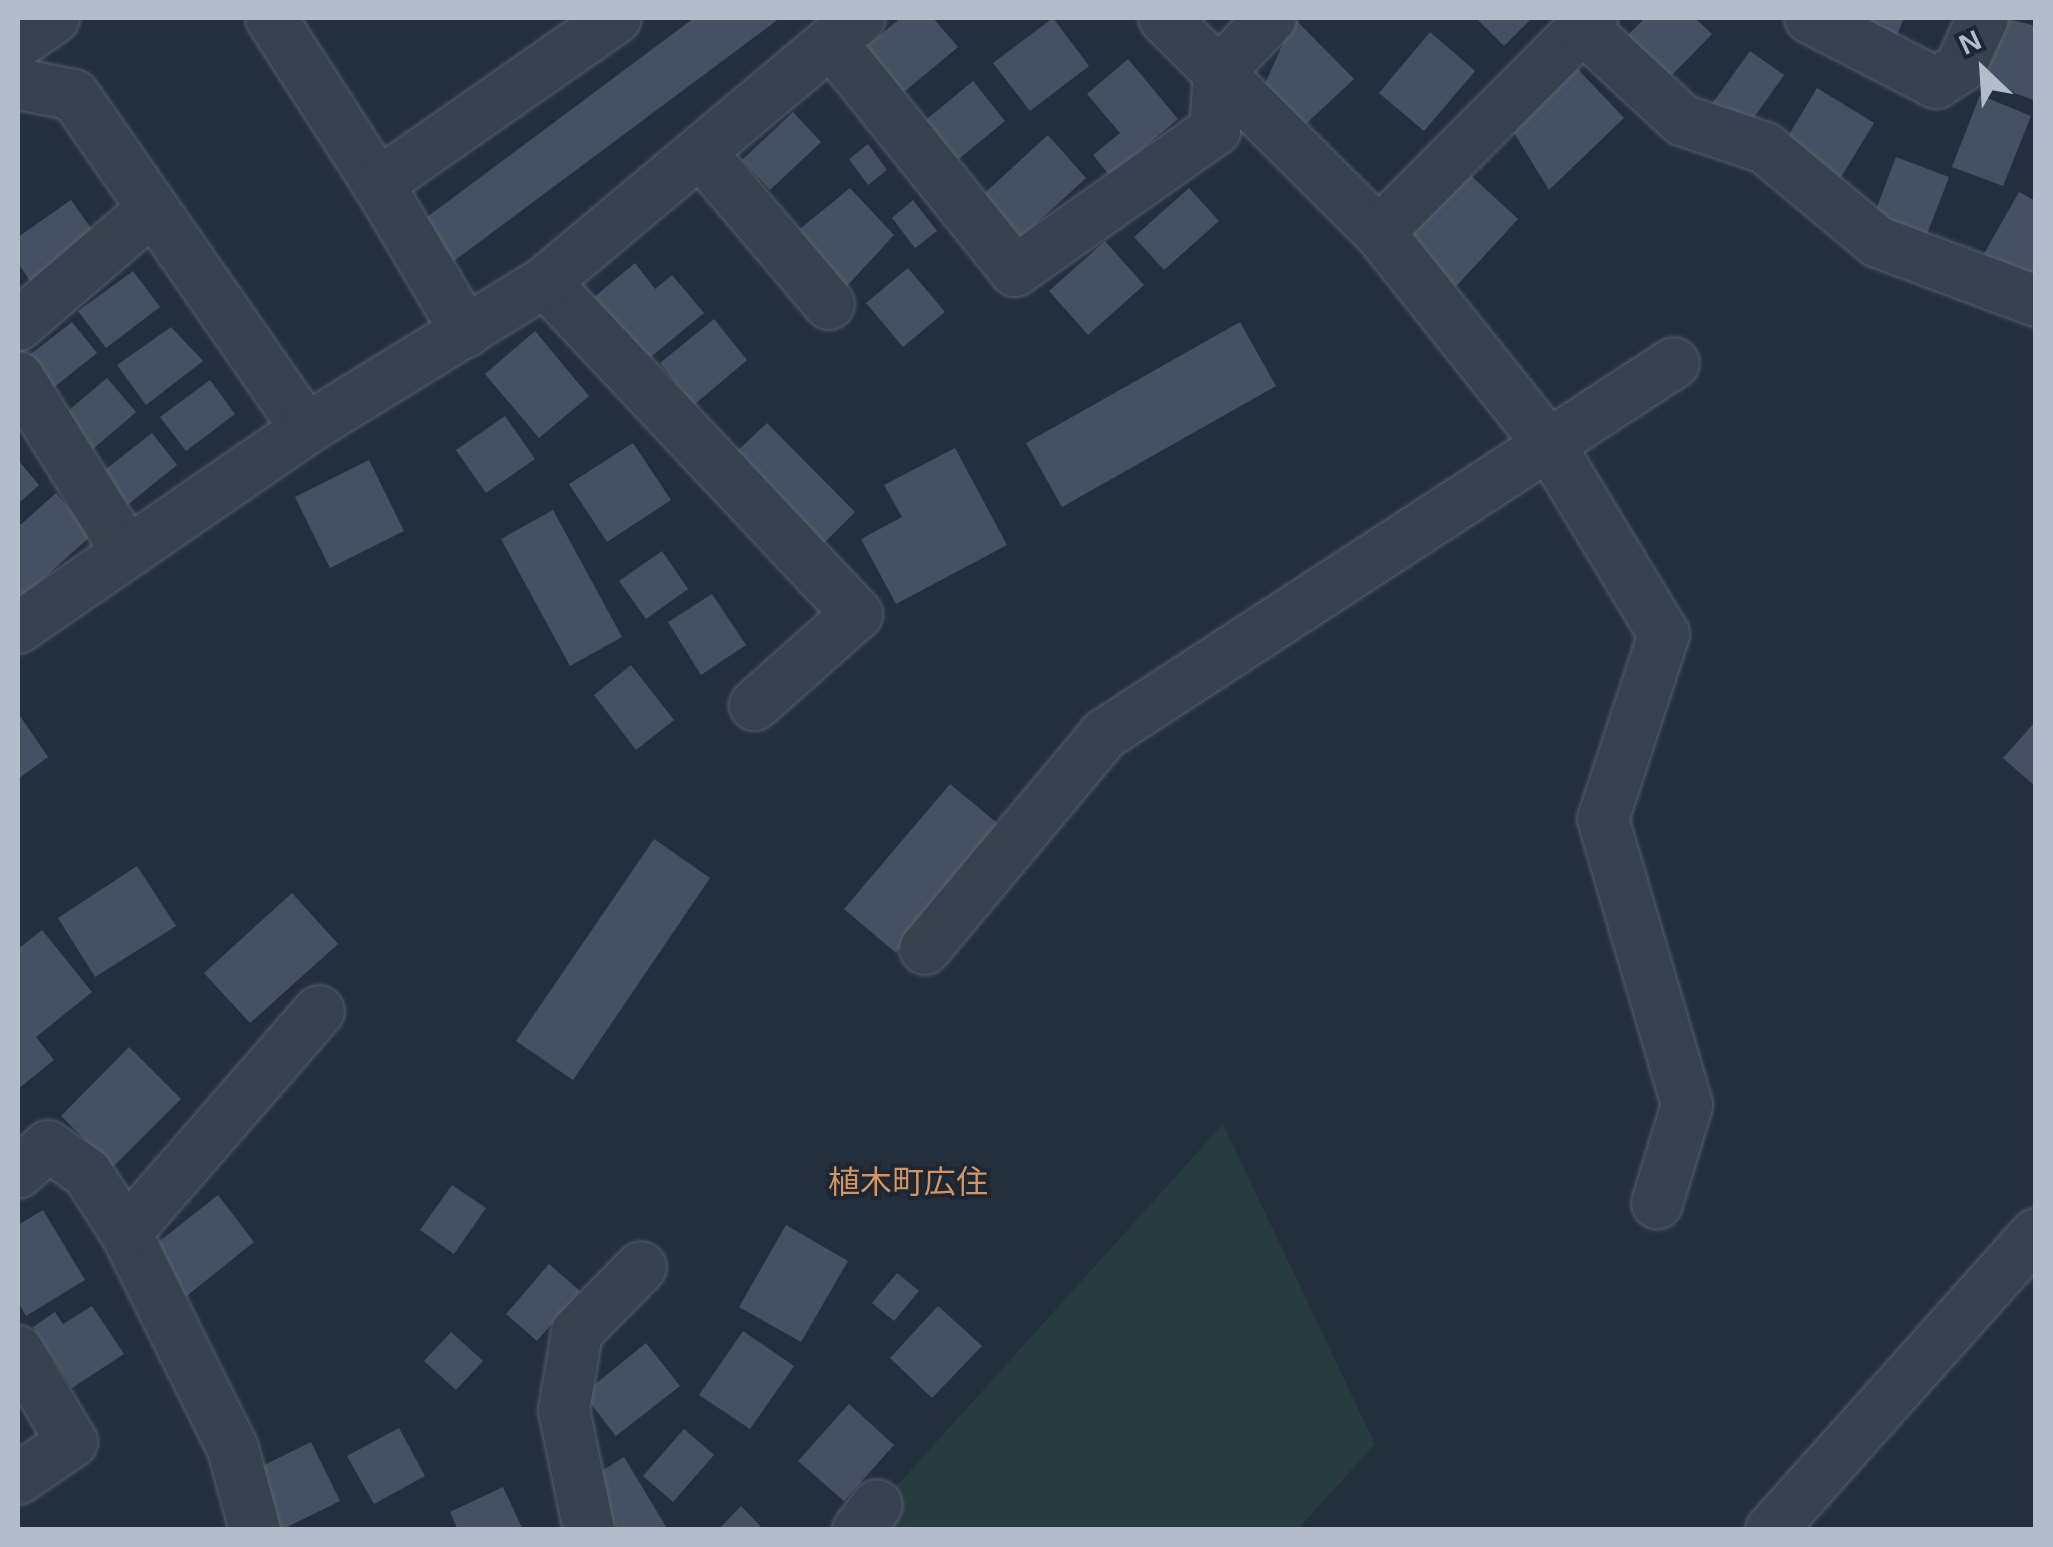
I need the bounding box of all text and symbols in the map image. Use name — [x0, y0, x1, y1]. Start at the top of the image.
north arrow — [1933, 20, 2033, 120]
text: N — [1954, 24, 1986, 61]
district label: 植木町広住 — [828, 1163, 988, 1201]

